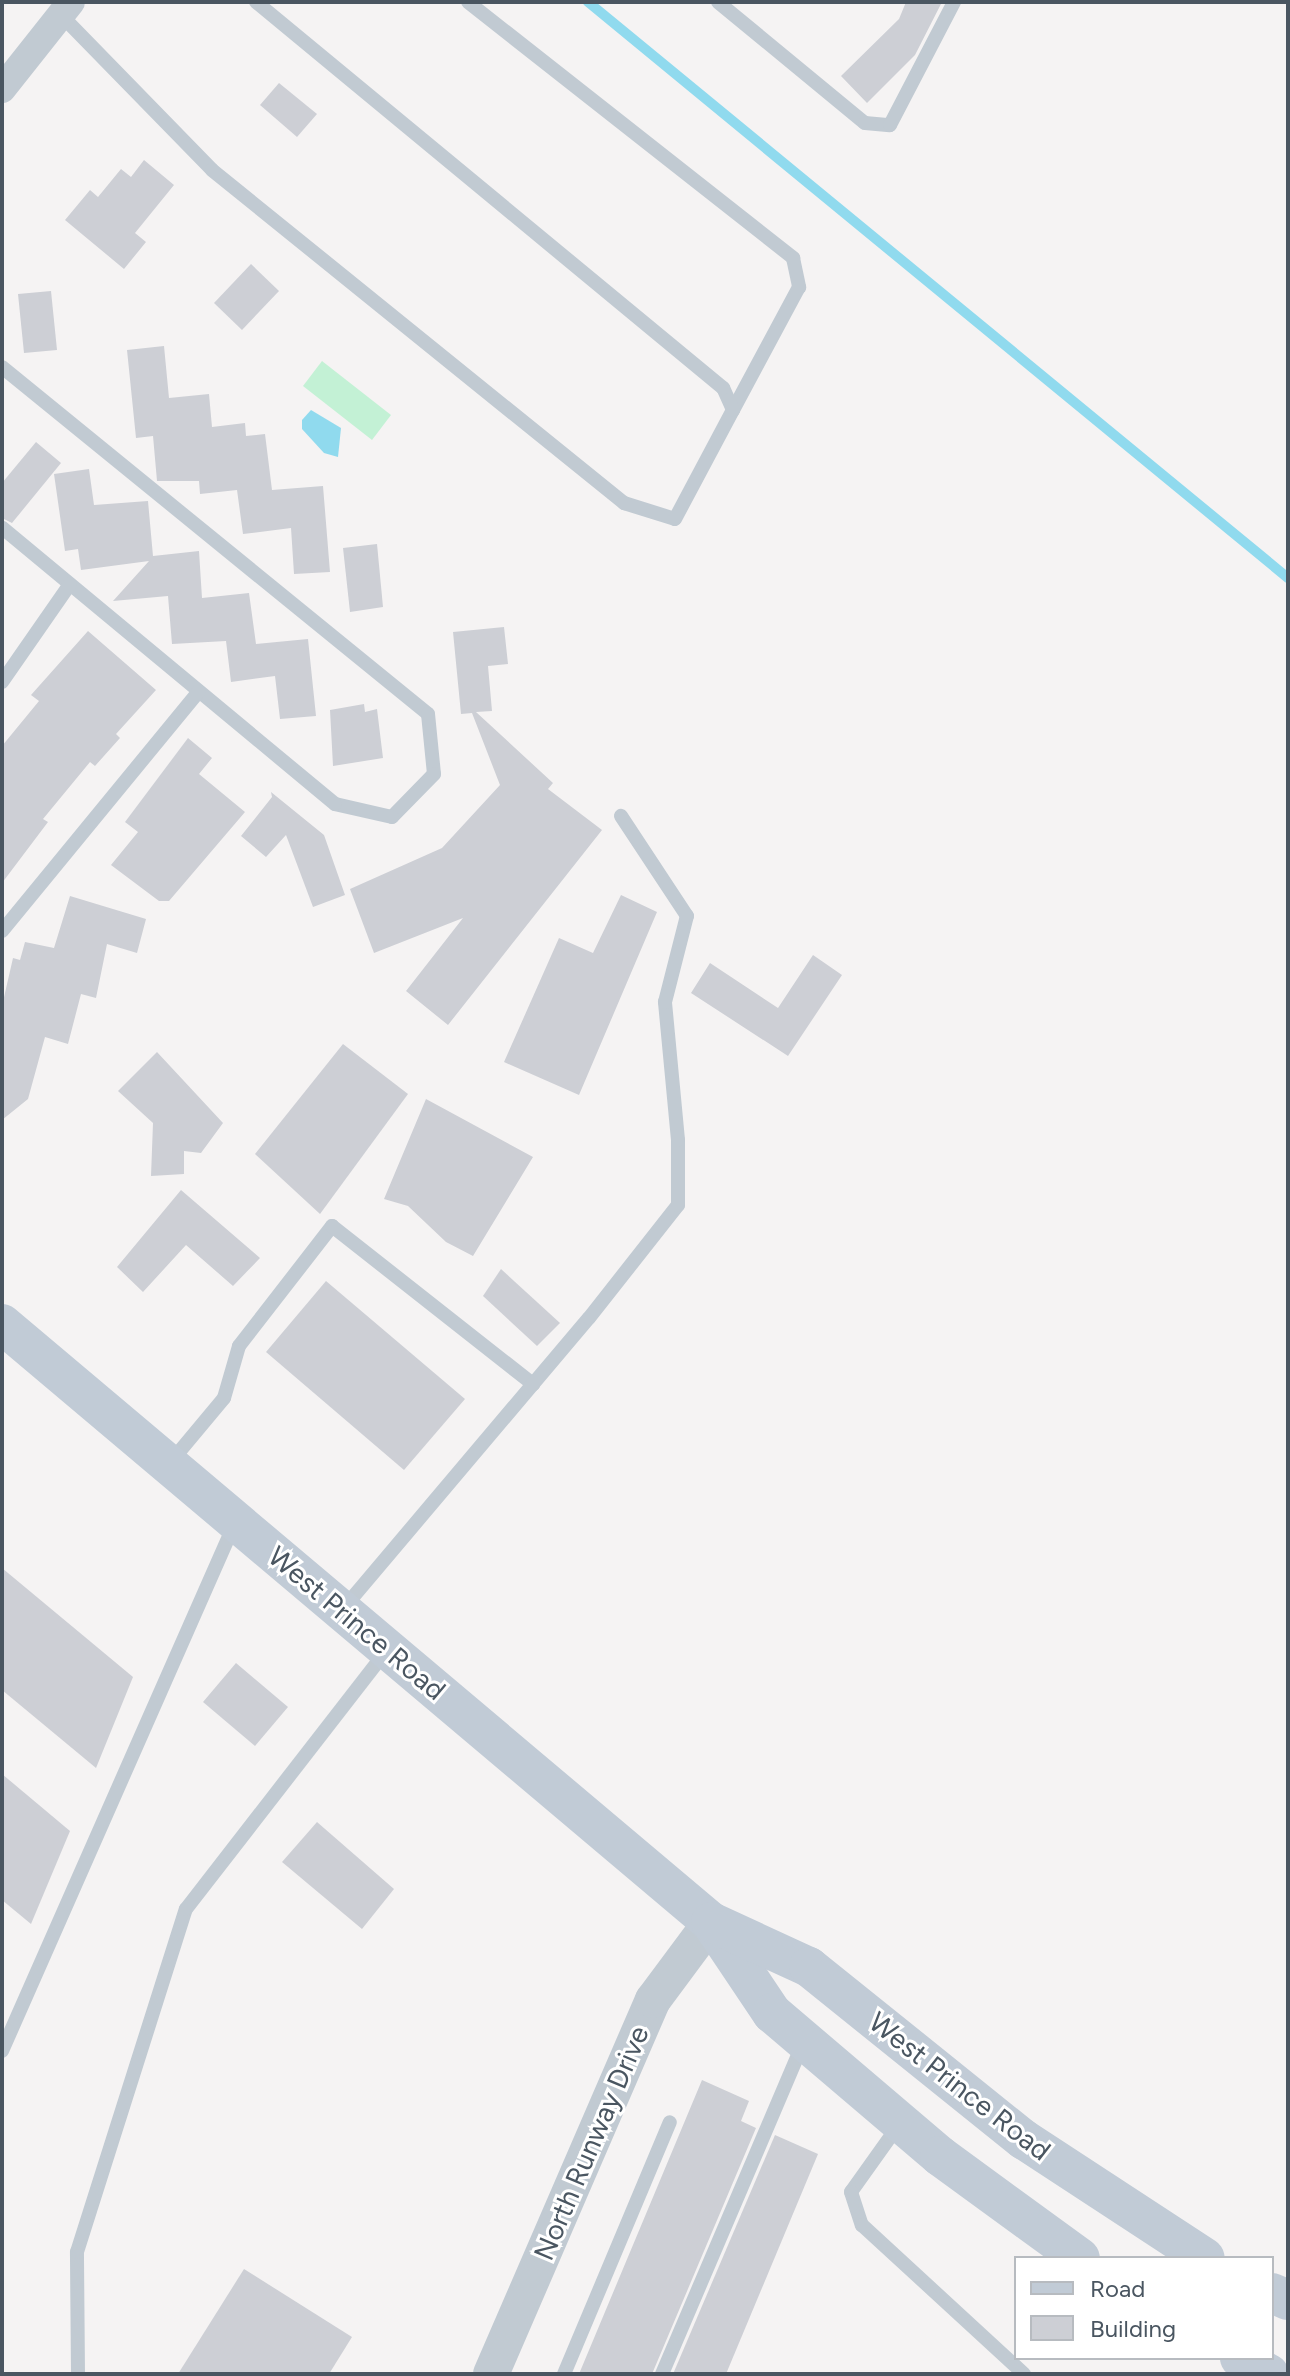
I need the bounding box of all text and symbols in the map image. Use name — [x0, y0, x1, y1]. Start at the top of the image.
street label: West Prince Road — [262, 1539, 452, 1707]
street label: West Prince Road — [863, 2005, 1057, 2167]
street label: North Runway Drive — [526, 2021, 656, 2265]
legend — [1014, 2256, 1274, 2360]
text: Road — [1090, 2274, 1145, 2303]
text: Building — [1090, 2314, 1176, 2343]

